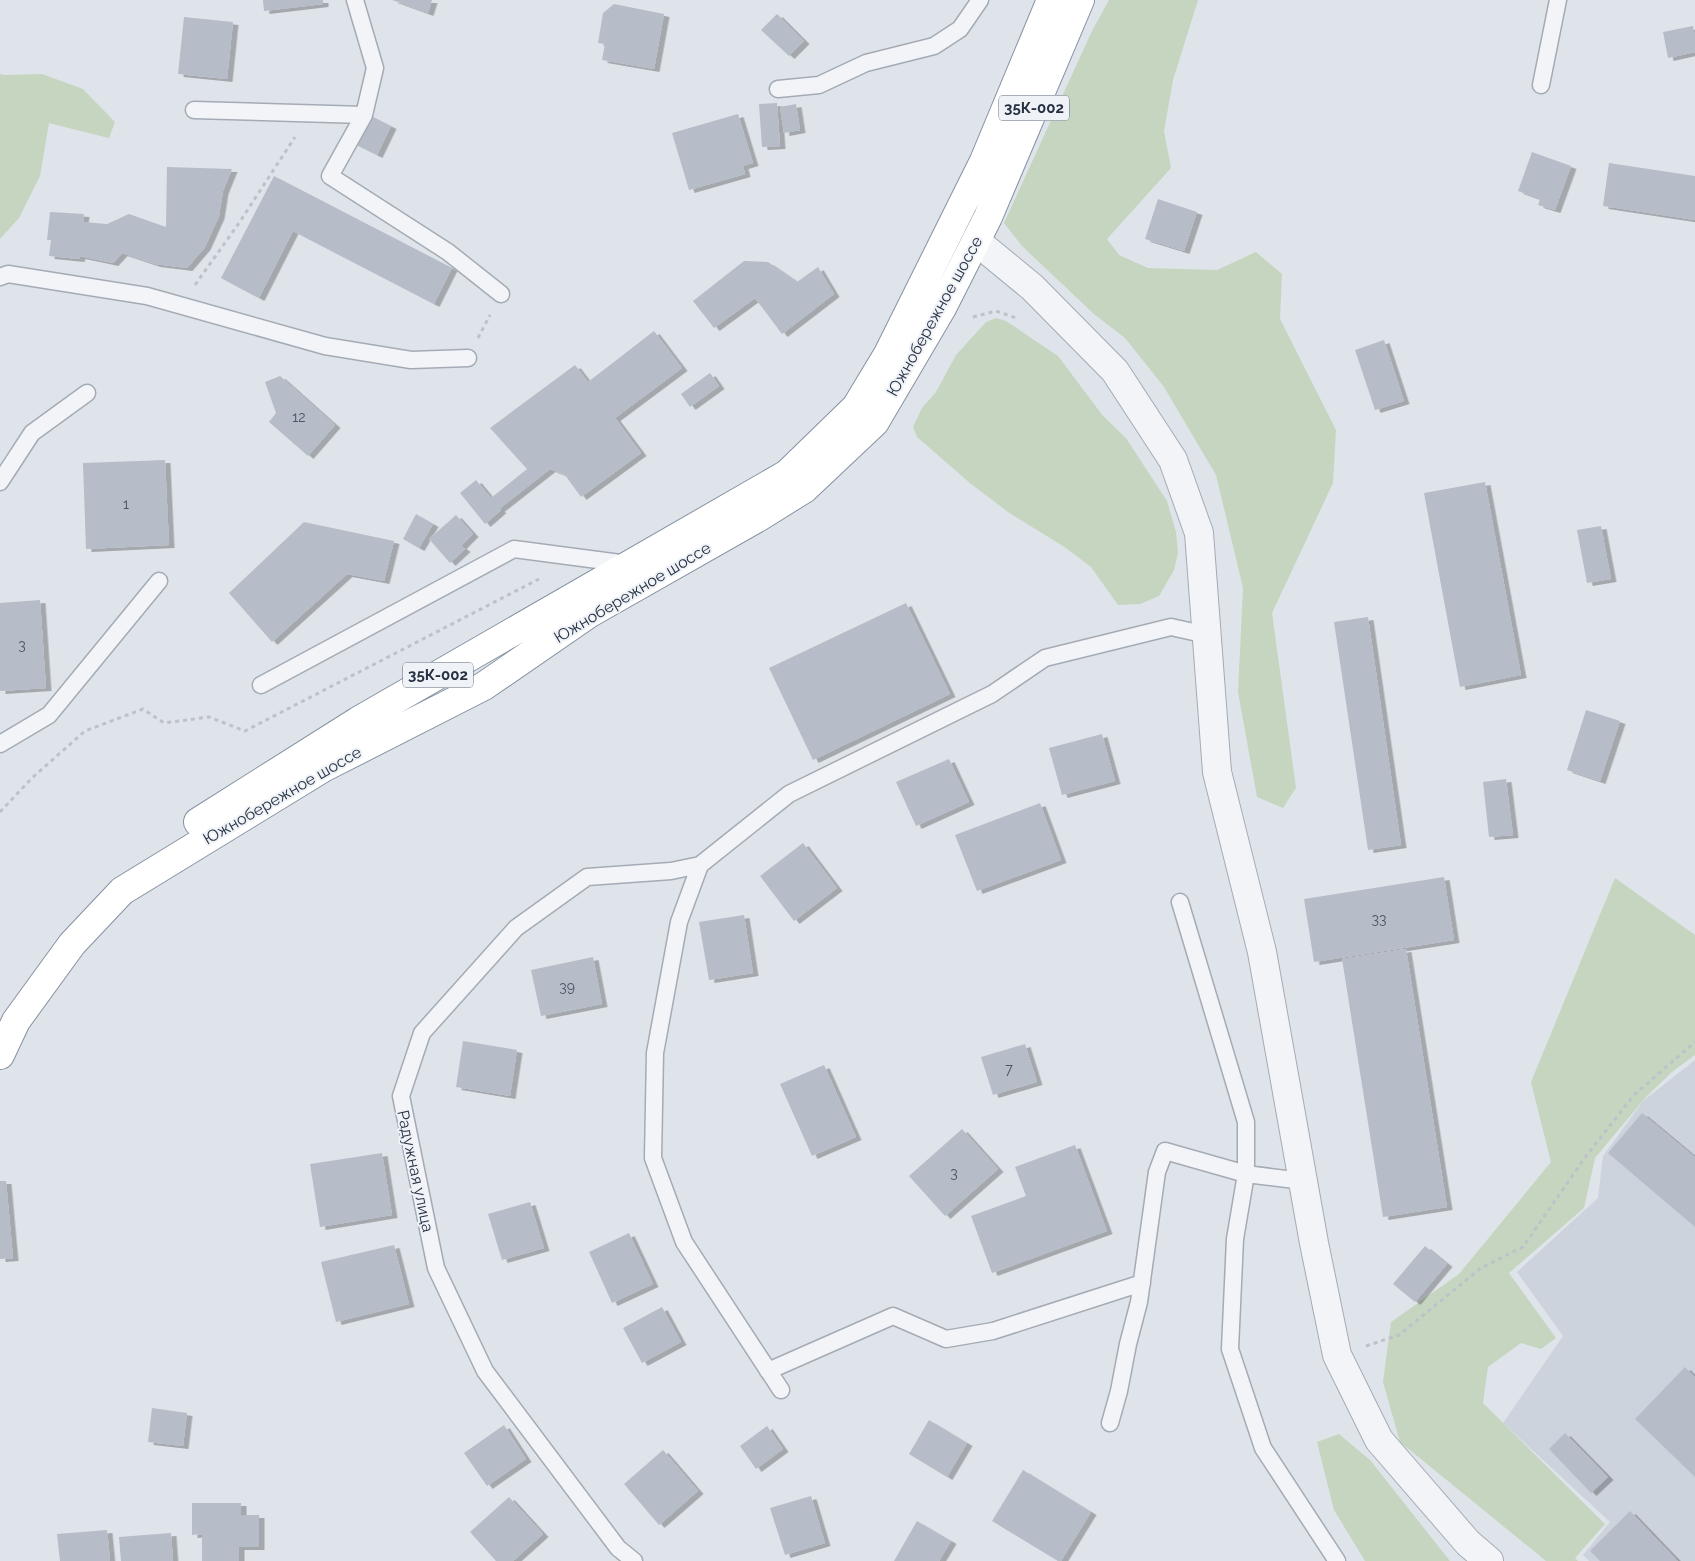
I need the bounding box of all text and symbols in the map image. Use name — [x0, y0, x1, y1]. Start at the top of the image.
road number: 35К-002 — [999, 96, 1069, 120]
street label: Южнобережное шоссе — [883, 233, 986, 399]
house number: 12 — [292, 409, 306, 425]
house number: 1 — [123, 496, 129, 512]
street label: Южнобережное шоссе — [550, 538, 714, 647]
house number: 3 — [18, 637, 26, 653]
road number: 35К-002 — [403, 662, 473, 688]
street label: Южнобережное шоссе — [200, 742, 365, 849]
house number: 33 — [1372, 911, 1386, 927]
house number: 39 — [559, 979, 575, 995]
house number: 7 — [1005, 1061, 1013, 1077]
street label: Радужная улица — [393, 1108, 438, 1234]
house number: 3 — [950, 1165, 958, 1181]

